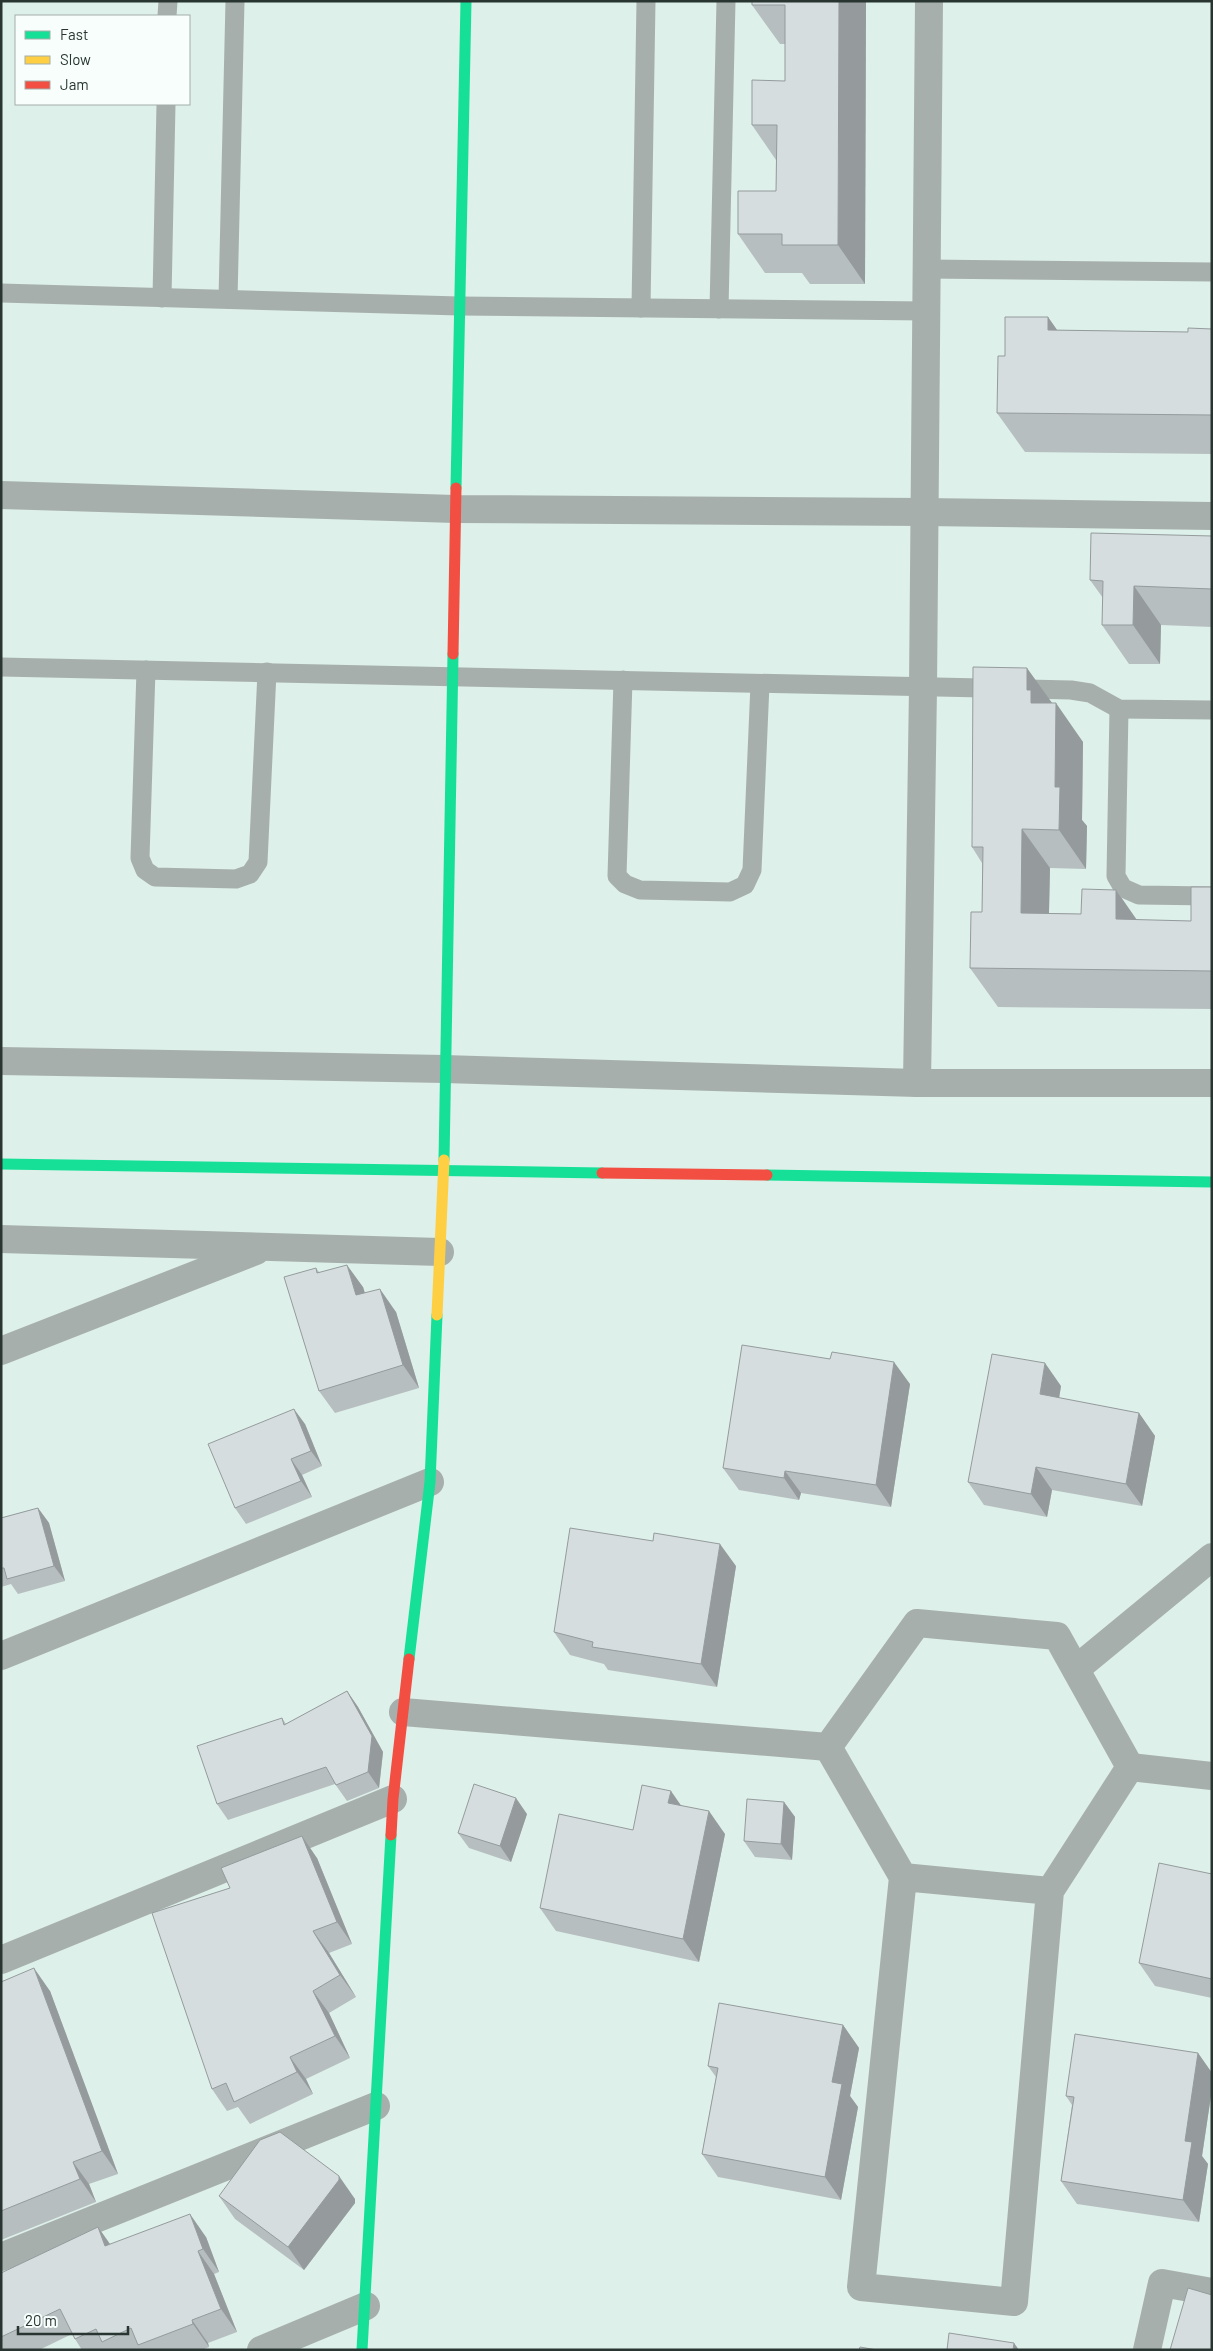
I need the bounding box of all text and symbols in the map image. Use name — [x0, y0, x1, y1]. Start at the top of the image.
legend — [15, 15, 190, 105]
text: Fast — [60, 25, 88, 43]
text: Slow — [60, 50, 91, 68]
text: Jam — [60, 75, 89, 93]
scale bar — [18, 2304, 128, 2336]
text: 20 m — [25, 2311, 57, 2329]

